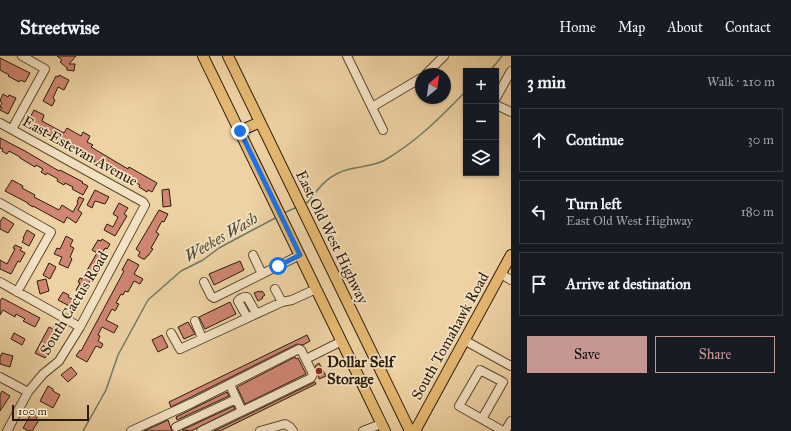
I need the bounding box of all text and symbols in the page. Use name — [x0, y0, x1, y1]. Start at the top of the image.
text: Streetwise — [20, 16, 100, 39]
text: Home — [559, 19, 596, 36]
text: Map — [618, 19, 645, 36]
text: About — [667, 19, 703, 36]
text: Contact — [725, 19, 771, 36]
north arrow — [415, 68, 451, 104]
map controls — [463, 68, 499, 176]
button: + — [463, 68, 499, 104]
text: 3 min — [527, 72, 566, 93]
text: Walk · 210 m — [707, 74, 775, 90]
button: − — [463, 104, 499, 140]
street label: East Estevan Avenue — [19, 112, 141, 190]
route end — [231, 122, 249, 140]
icon: ahead — [528, 129, 550, 151]
text: Continue — [566, 131, 624, 149]
text: 30 m — [748, 132, 774, 148]
button: layers — [463, 140, 499, 176]
street label: East Old West Highway — [292, 167, 373, 308]
text: Turn left — [566, 195, 622, 213]
icon: left — [528, 201, 550, 223]
text: 180 m — [741, 204, 774, 220]
water label: Weekes Wash — [181, 208, 261, 266]
text: East Old West Highway — [566, 213, 693, 229]
street label: South Cactus Road — [36, 247, 112, 358]
route start — [269, 257, 287, 275]
street label: South Tomahawk Road — [407, 269, 493, 403]
icon: arrive — [528, 273, 550, 295]
text: Arrive at destination — [566, 275, 691, 293]
button: Save — [527, 336, 647, 373]
button: Share — [655, 336, 775, 373]
place label: Dollar Self Storage — [327, 353, 397, 389]
marker: Dollar Self Storage — [314, 366, 324, 376]
scale bar — [12, 403, 89, 422]
text: 100 m — [18, 405, 47, 418]

